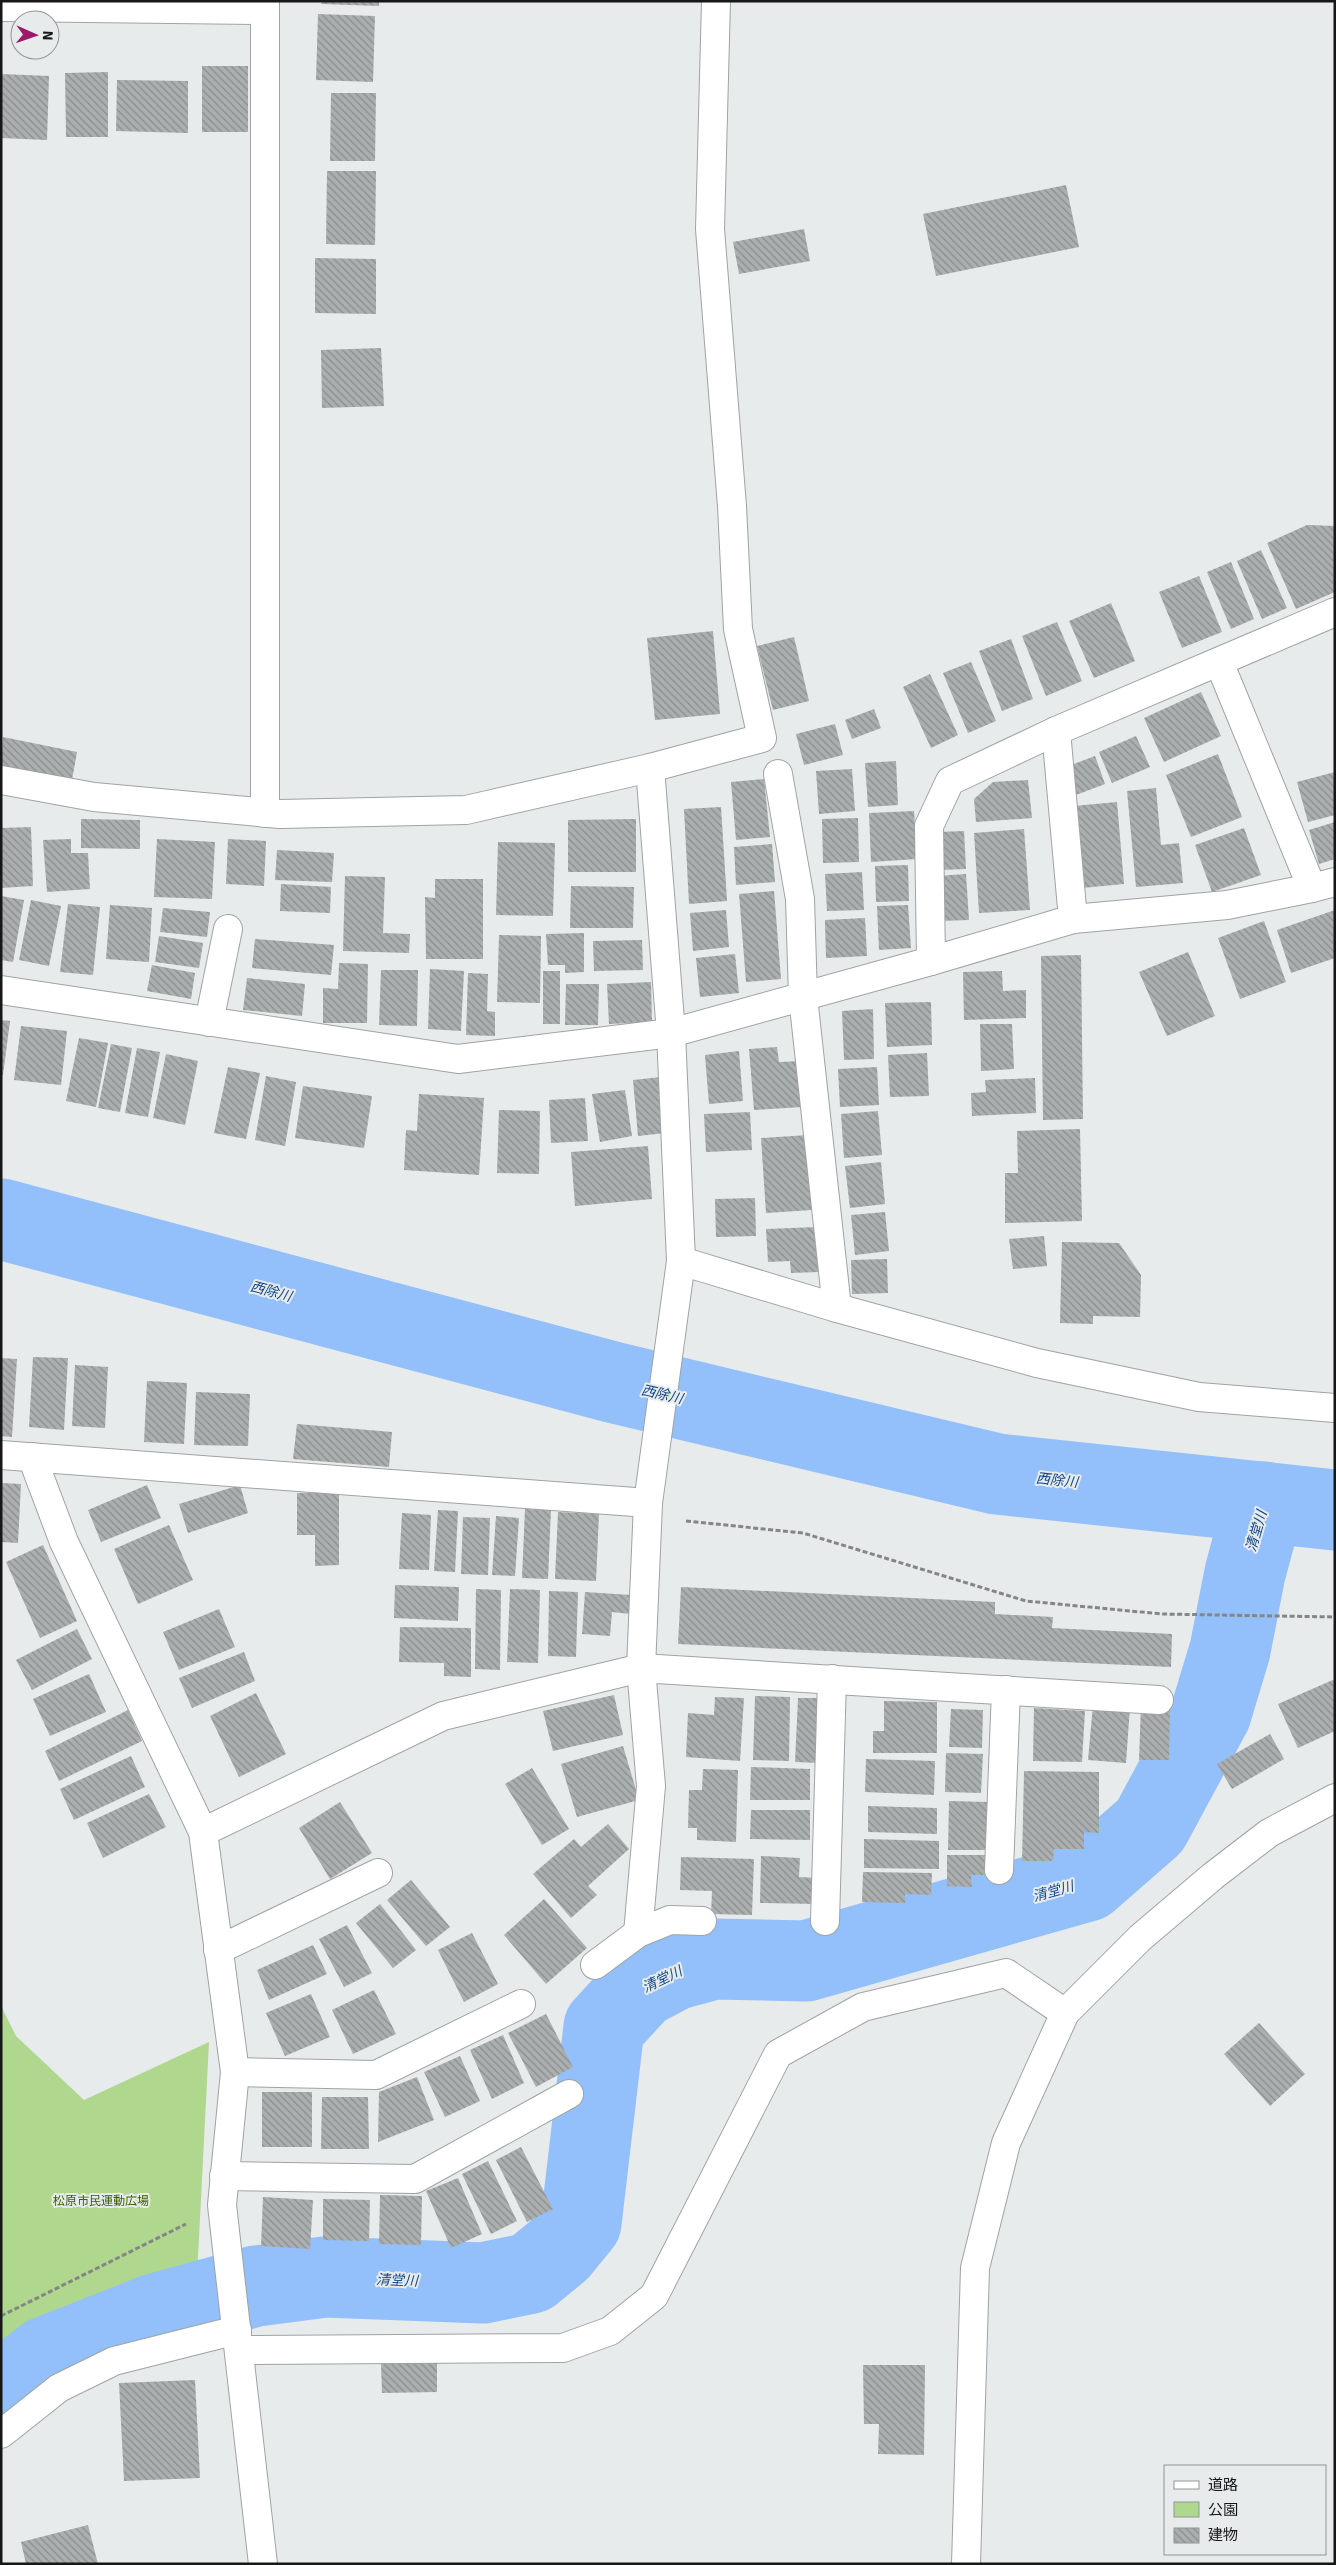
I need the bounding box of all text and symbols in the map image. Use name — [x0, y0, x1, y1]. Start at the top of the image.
north arrow — [10, 10, 60, 60]
text: N — [39, 30, 56, 41]
water label: 西除川 — [248, 1278, 295, 1306]
water label: 西除川 — [640, 1381, 686, 1408]
water label: 西除川 — [1035, 1470, 1081, 1491]
water label: 清堂川 — [1243, 1507, 1271, 1554]
water label: 清堂川 — [1031, 1877, 1078, 1905]
water label: 清堂川 — [640, 1962, 687, 1996]
park label: 松原市民運動広場 — [53, 2194, 149, 2209]
water label: 清堂川 — [376, 2271, 420, 2290]
legend — [1164, 2465, 1326, 2555]
text: 道路 — [1208, 2476, 1238, 2494]
text: 公園 — [1208, 2501, 1238, 2519]
text: 建物 — [1208, 2526, 1238, 2544]

